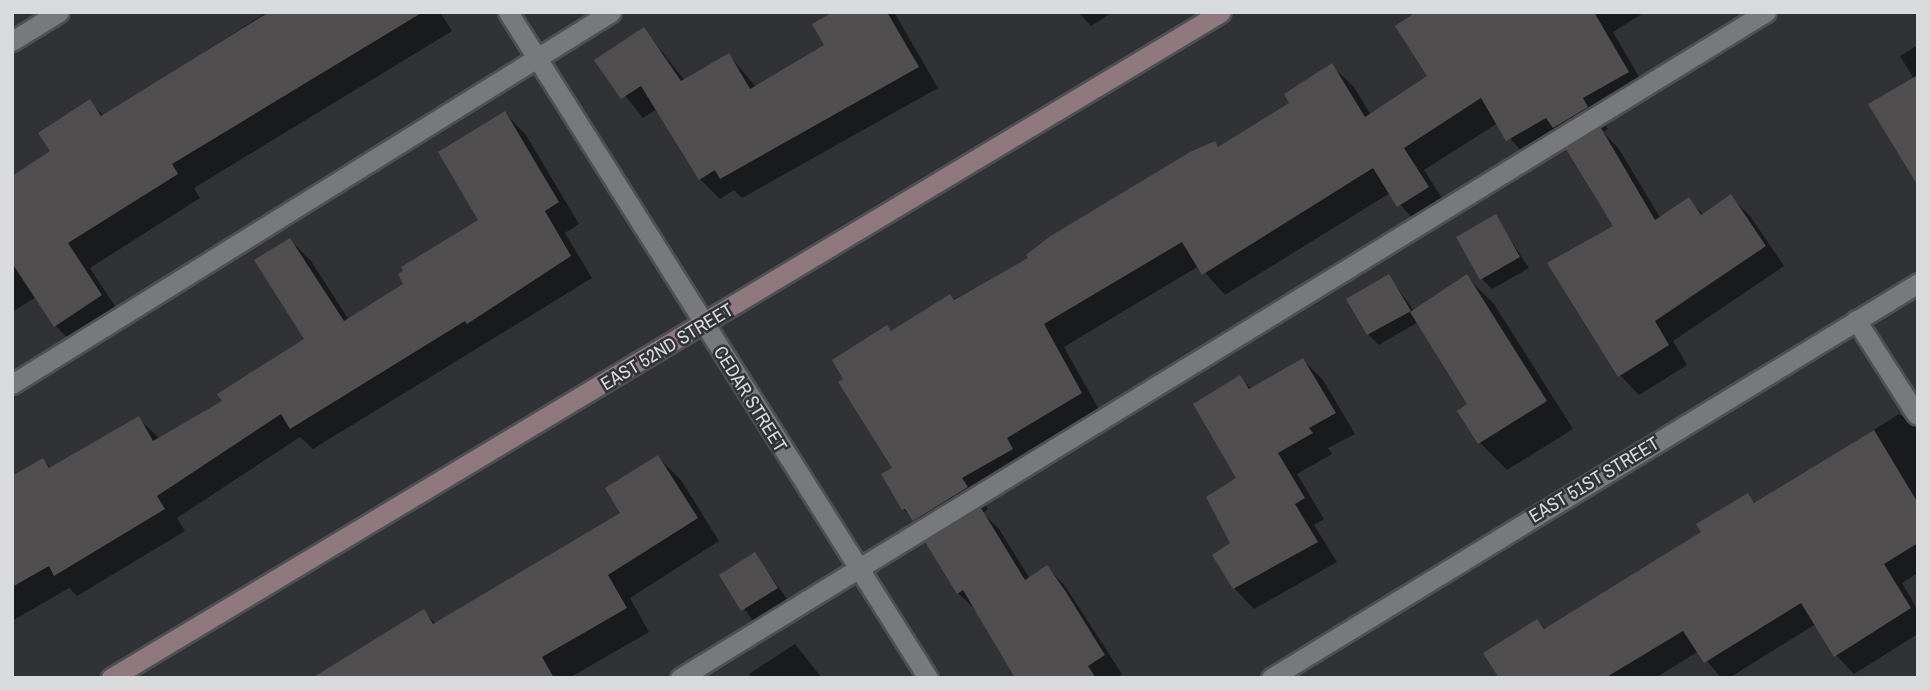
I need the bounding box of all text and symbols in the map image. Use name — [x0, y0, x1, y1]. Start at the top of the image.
street label: EAST 52ND STREET — [597, 298, 737, 396]
street label: CEDAR STREET — [708, 342, 792, 456]
street label: EAST 51ST STREET — [1525, 432, 1663, 528]

